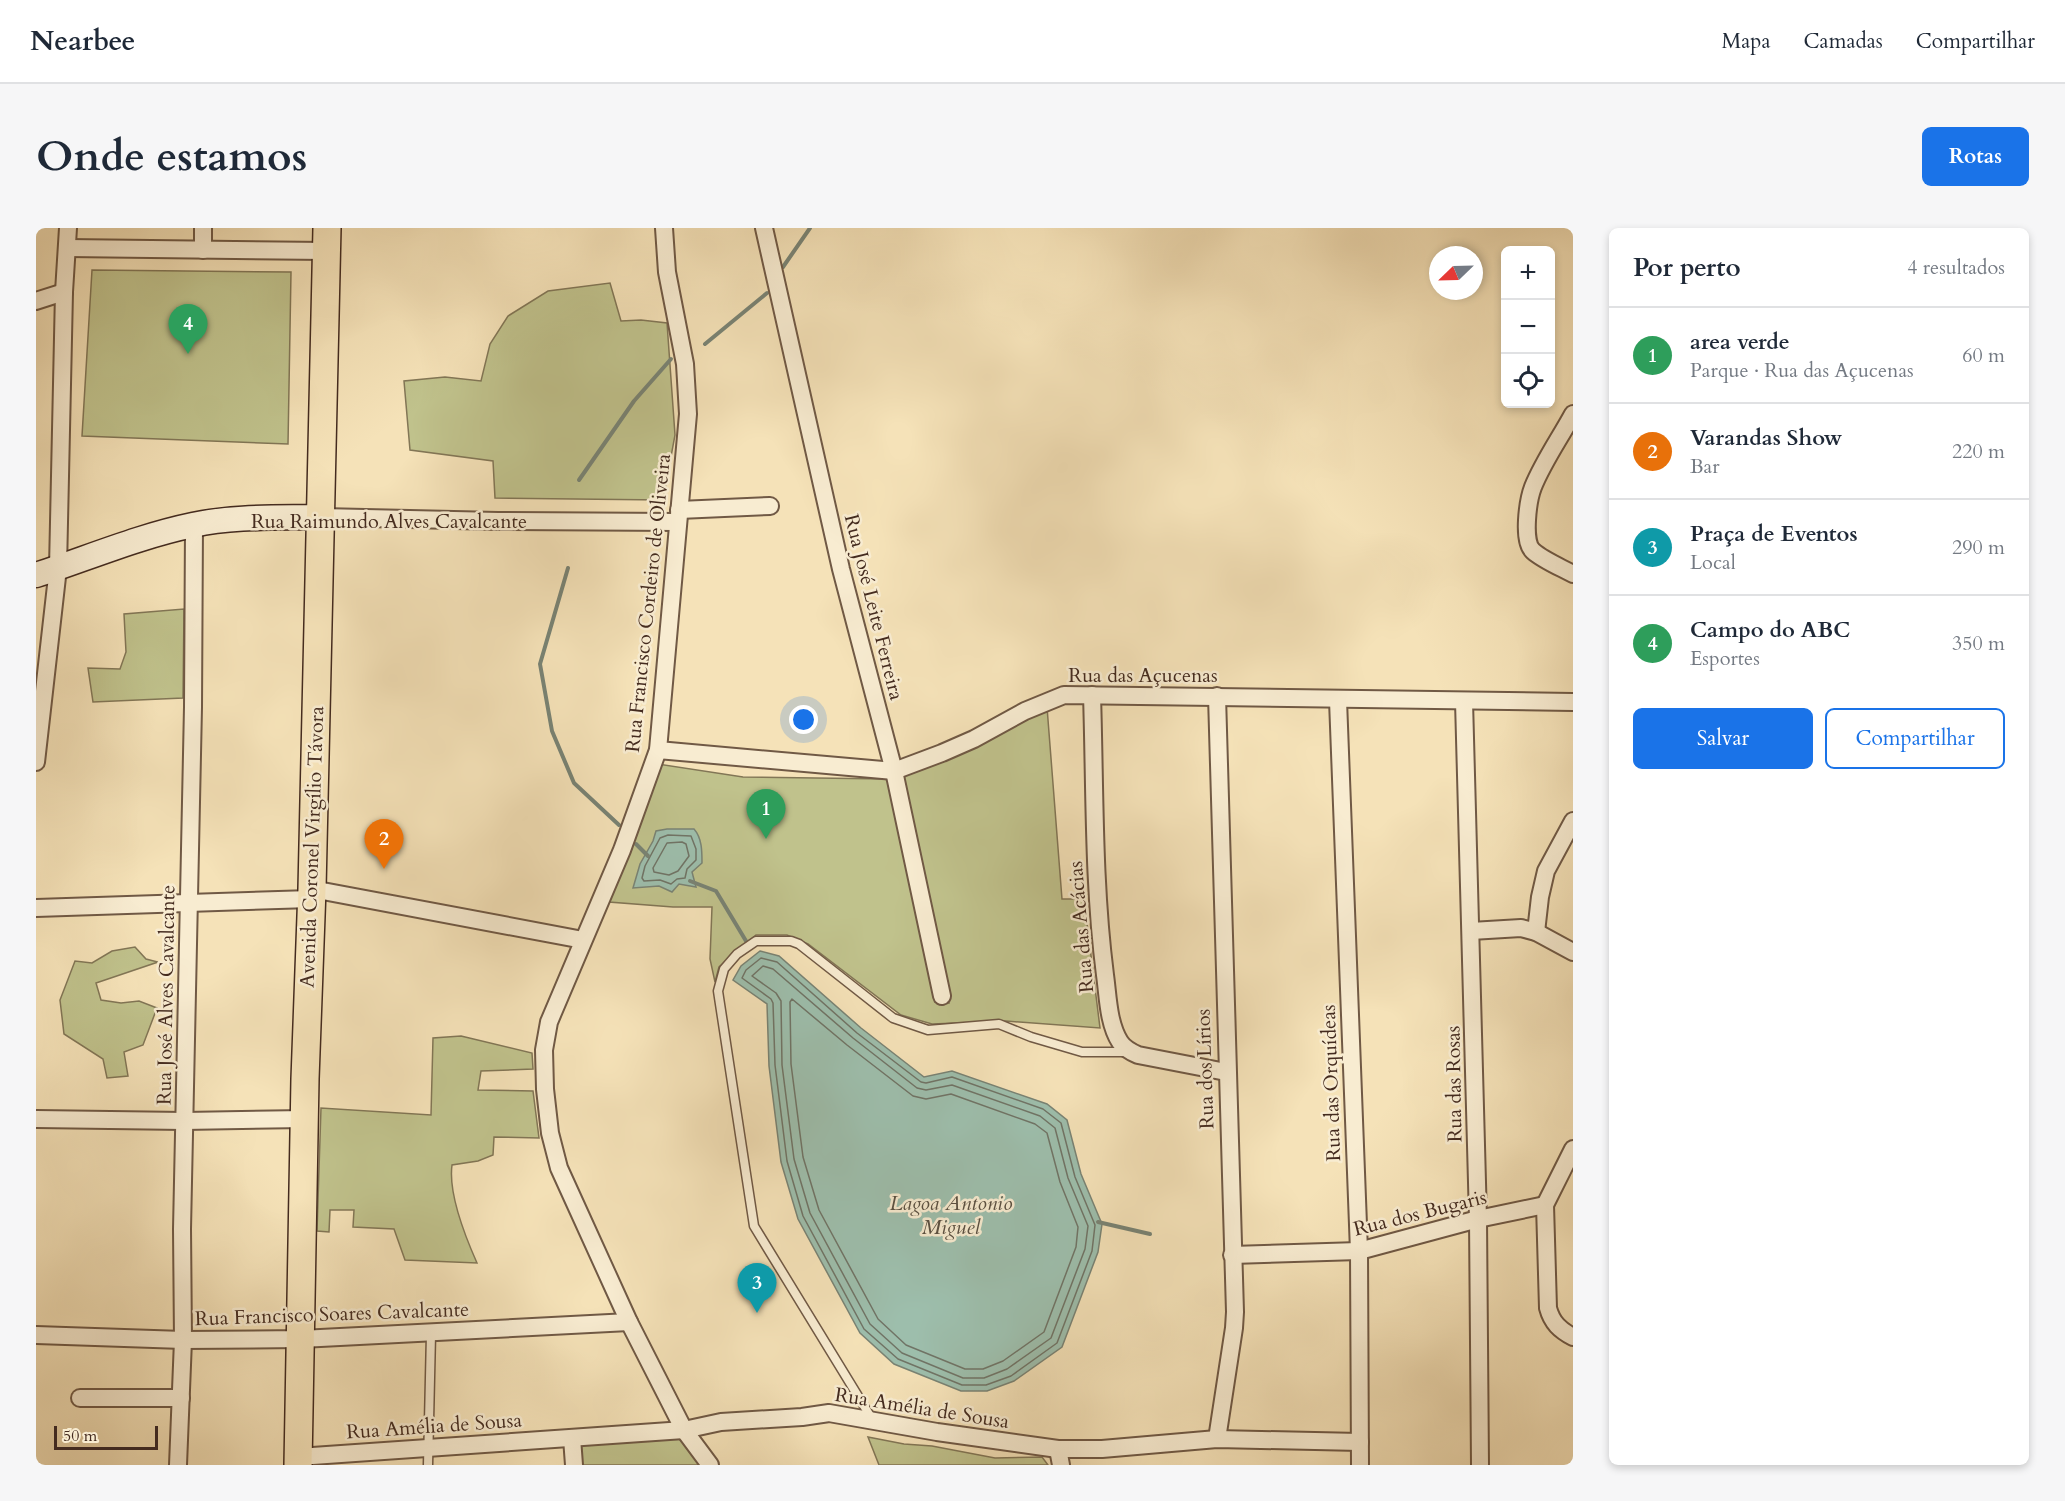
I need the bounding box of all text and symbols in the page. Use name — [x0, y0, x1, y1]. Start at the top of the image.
text: Nearbee — [30, 22, 135, 60]
text: Mapa — [1721, 27, 1771, 56]
text: Camadas — [1804, 27, 1883, 56]
text: Compartilhar — [1916, 27, 2035, 56]
button: Rotas — [1922, 127, 2029, 186]
text: Onde estamos — [36, 128, 307, 185]
north arrow — [1429, 246, 1483, 300]
map controls — [1501, 246, 1555, 408]
button: + — [1501, 246, 1555, 300]
text: Por perto — [1633, 250, 1741, 285]
text: 4 resultados — [1907, 254, 2005, 281]
button: − — [1501, 300, 1555, 354]
pin: 4 — [168, 304, 208, 354]
text: area verde — [1690, 327, 1790, 357]
text: 1 — [1647, 342, 1658, 369]
text: 60 m — [1962, 342, 2005, 369]
button: locate — [1501, 354, 1555, 408]
text: Parque · Rua das Açucenas — [1690, 357, 1914, 384]
text: Varandas Show — [1690, 423, 1842, 453]
text: 2 — [1647, 438, 1658, 465]
text: 220 m — [1952, 438, 2005, 465]
street label: Rua Francisco Cordeiro de Oliveira — [619, 452, 677, 754]
text: Bar — [1690, 453, 1720, 480]
street label: Rua Raimundo Alves Cavalcante — [251, 508, 527, 535]
street label: Rua José Leite Ferreira — [838, 511, 910, 703]
text: Praça de Eventos — [1690, 519, 1858, 549]
text: 3 — [1647, 534, 1658, 561]
text: 290 m — [1952, 534, 2005, 561]
text: Local — [1690, 549, 1736, 576]
text: Campo do ABC — [1690, 615, 1850, 645]
text: 4 — [1647, 630, 1658, 657]
text: 350 m — [1952, 630, 2005, 657]
text: Esportes — [1690, 645, 1760, 672]
street label: Rua das Açucenas — [1068, 662, 1218, 689]
street label: Avenida Coronel Virgílio Távora — [294, 705, 330, 988]
your location — [789, 705, 818, 734]
button: Salvar — [1633, 708, 1813, 769]
button: Compartilhar — [1825, 708, 2005, 769]
pin: 1 — [746, 790, 786, 839]
pin: 2 — [364, 820, 404, 869]
street label: Rua das Acácias — [1062, 860, 1100, 994]
street label: Rua José Alves Cavalcante — [151, 885, 181, 1105]
street label: Rua das Orquídeas — [1315, 1004, 1347, 1162]
street label: Rua dos Lírios — [1189, 1008, 1221, 1130]
street label: Rua das Rosas — [1439, 1025, 1469, 1143]
street label: Rua dos Bugaris — [1351, 1183, 1489, 1243]
water label: Lagoa Antonio Miguel — [889, 1189, 1013, 1242]
pin: 3 — [738, 1264, 776, 1313]
street label: Rua Francisco Soares Cavalcante — [194, 1296, 470, 1332]
street label: Rua Amélia de Sousa — [833, 1381, 1011, 1435]
street label: Rua Amélia de Sousa — [345, 1406, 523, 1446]
scale bar — [54, 1423, 158, 1450]
text: 50 m — [63, 1425, 97, 1447]

